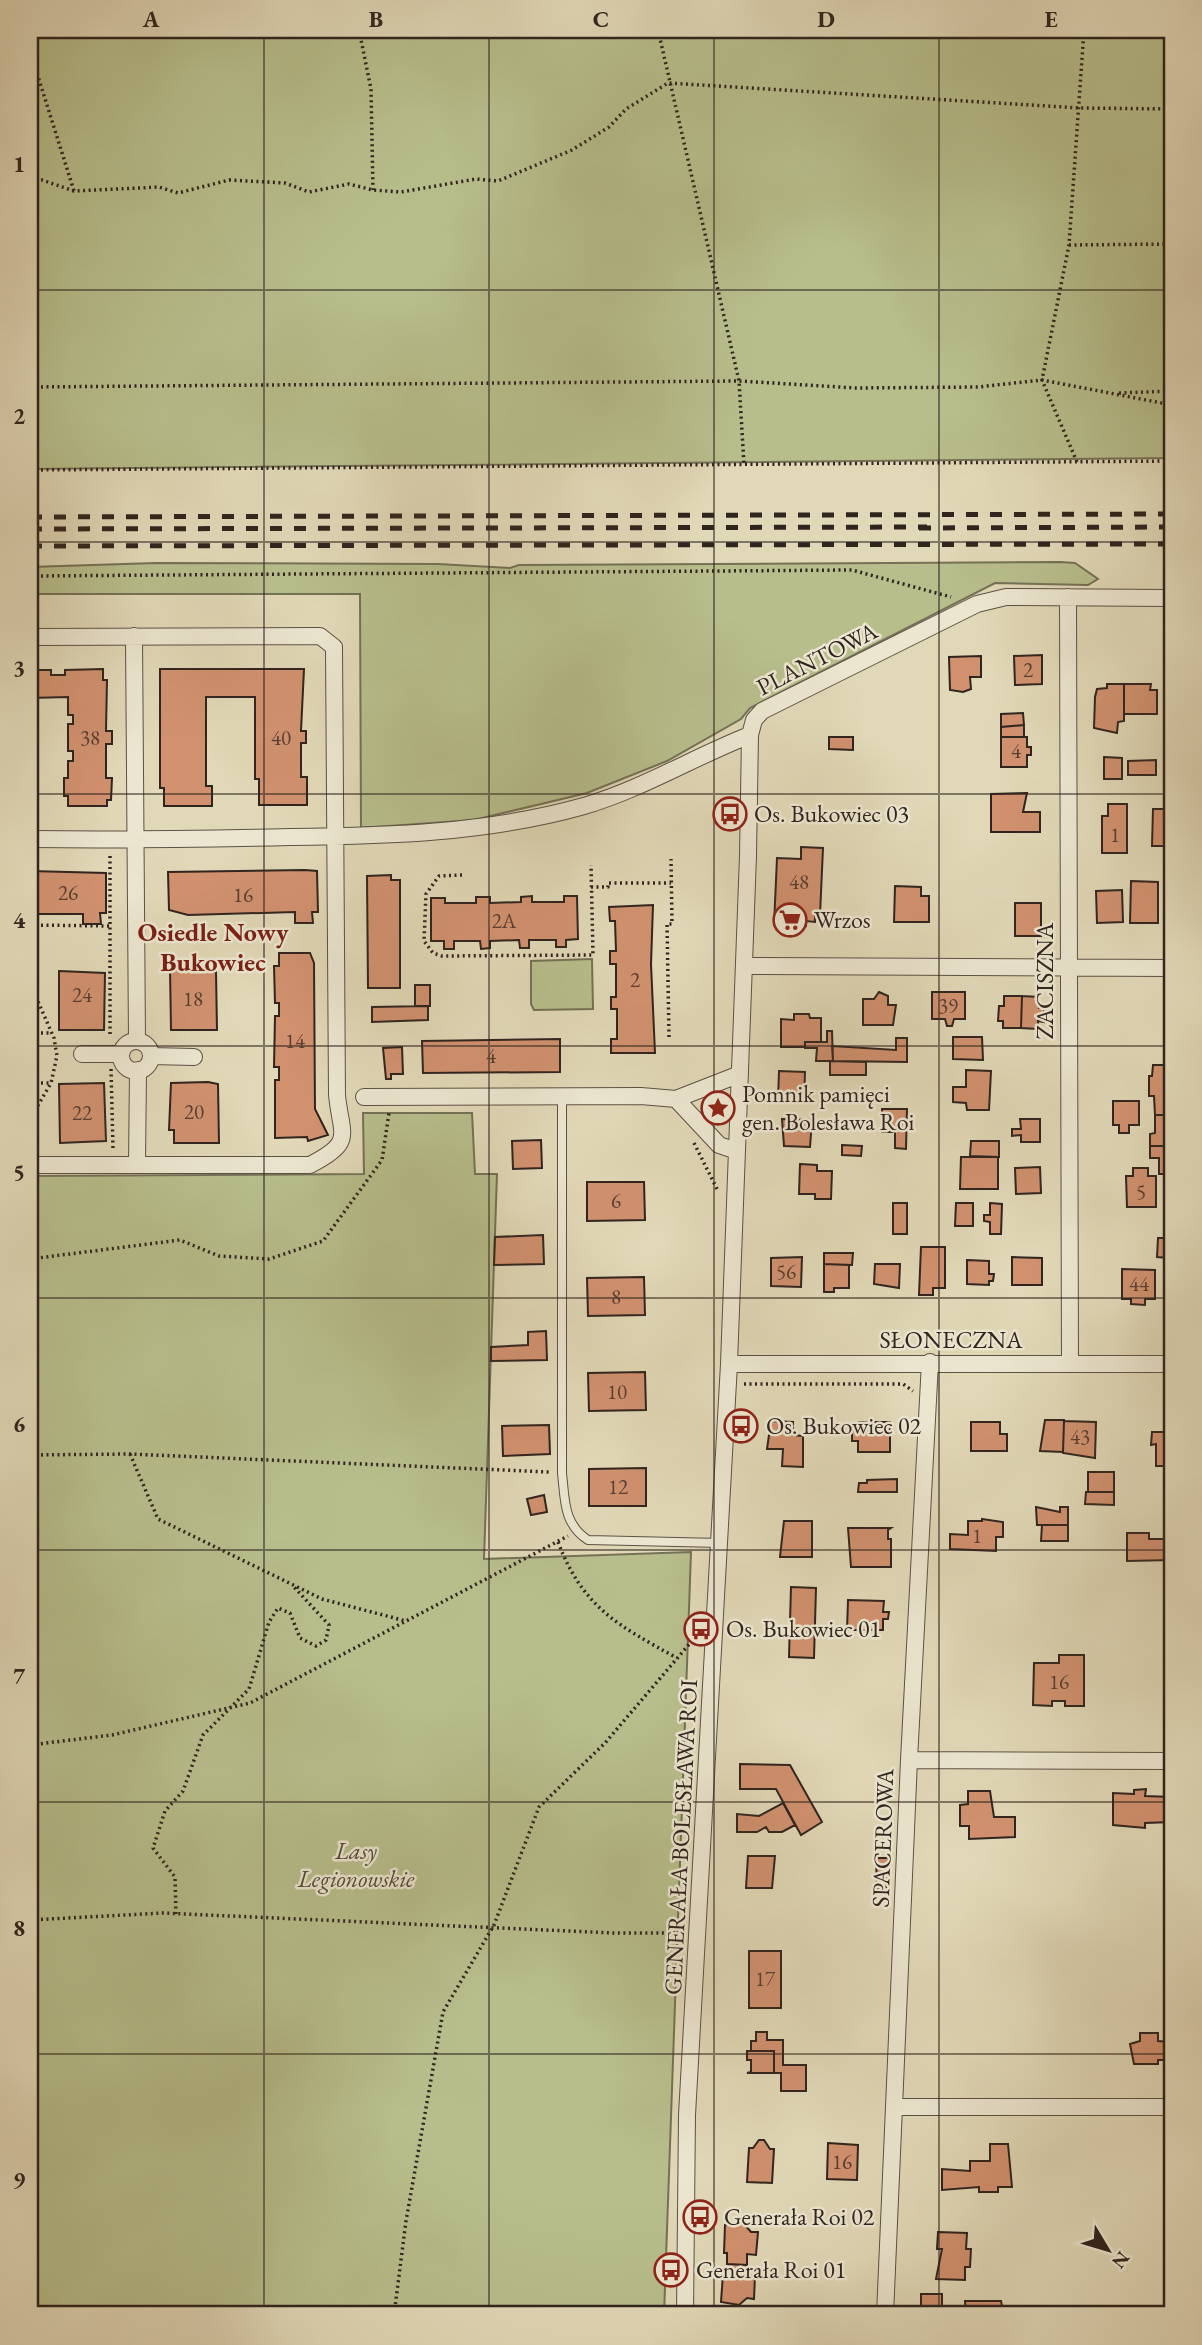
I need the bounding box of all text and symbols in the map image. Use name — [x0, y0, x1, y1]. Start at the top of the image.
text: A — [142, 4, 160, 34]
text: B — [369, 4, 383, 34]
text: C — [593, 4, 609, 34]
text: D — [817, 4, 835, 34]
text: E — [1044, 4, 1058, 34]
text: 1 — [13, 149, 25, 179]
text: 2 — [13, 401, 25, 431]
street label: PLANTOWA — [751, 615, 883, 702]
text: 3 — [13, 653, 25, 683]
house number: 2 — [1023, 656, 1033, 683]
house number: 38 — [80, 724, 100, 751]
house number: 40 — [271, 724, 291, 751]
house number: 4 — [1011, 737, 1022, 764]
bus stop icon: Os. Bukowiec 03 — [711, 795, 749, 833]
place label: Os. Bukowiec 03 — [754, 798, 909, 829]
house number: 1 — [1110, 821, 1120, 848]
house number: 48 — [789, 868, 809, 895]
house number: 26 — [58, 879, 78, 906]
house number: 16 — [233, 881, 253, 908]
supermarket icon: Wrzos — [771, 901, 809, 939]
place label: Wrzos — [814, 904, 871, 935]
text: 4 — [13, 905, 26, 935]
house number: 2A — [492, 907, 517, 934]
district label: Osiedle Nowy Bukowiec — [137, 915, 289, 979]
street label: ZACISZNA — [1029, 922, 1060, 1039]
house number: 2 — [630, 966, 640, 993]
house number: 24 — [72, 981, 93, 1008]
house number: 18 — [183, 985, 203, 1012]
house number: 39 — [938, 992, 958, 1019]
house number: 14 — [285, 1027, 306, 1054]
house number: 4 — [486, 1042, 497, 1069]
place label: Pomnik pamięci gen. Bolesława Roi — [742, 1078, 915, 1137]
place icon: Pomnik pamięci gen. Bolesława Roi — [699, 1089, 737, 1127]
house number: 20 — [184, 1098, 204, 1125]
house number: 22 — [72, 1099, 92, 1126]
text: 5 — [13, 1157, 25, 1187]
house number: 5 — [1136, 1178, 1146, 1205]
house number: 6 — [611, 1187, 621, 1214]
house number: 56 — [776, 1258, 796, 1285]
house number: 44 — [1129, 1270, 1150, 1297]
house number: 8 — [611, 1283, 621, 1310]
street label: SŁONECZNA — [879, 1324, 1023, 1355]
house number: 10 — [607, 1378, 627, 1405]
bus stop icon: Os. Bukowiec 02 — [722, 1407, 760, 1445]
text: 6 — [13, 1409, 25, 1439]
place label: Os. Bukowiec 02 — [766, 1410, 921, 1441]
house number: 43 — [1070, 1423, 1090, 1450]
house number: 12 — [608, 1473, 628, 1500]
house number: 1 — [972, 1522, 982, 1549]
bus stop icon: Os. Bukowiec 01 — [682, 1610, 720, 1648]
place label: Os. Bukowiec 01 — [726, 1613, 881, 1644]
text: 7 — [13, 1661, 26, 1691]
house number: 16 — [1049, 1668, 1069, 1695]
street label: GENERAŁA BOLESŁAWA ROI — [657, 1678, 704, 1996]
street label: SPACEROWA — [865, 1768, 900, 1908]
park label: Lasy Legionowskie — [297, 1835, 415, 1894]
text: 8 — [13, 1913, 25, 1943]
house number: 17 — [755, 1965, 776, 1992]
house number: 16 — [832, 2148, 852, 2175]
text: 9 — [13, 2165, 25, 2195]
bus stop icon: Generała Roi 02 — [681, 2198, 719, 2236]
place label: Generała Roi 02 — [724, 2201, 875, 2232]
north arrow — [1072, 2216, 1142, 2286]
text: N — [1106, 2246, 1136, 2274]
bus stop icon: Generała Roi 01 — [652, 2251, 690, 2289]
place label: Generała Roi 01 — [696, 2254, 846, 2285]

